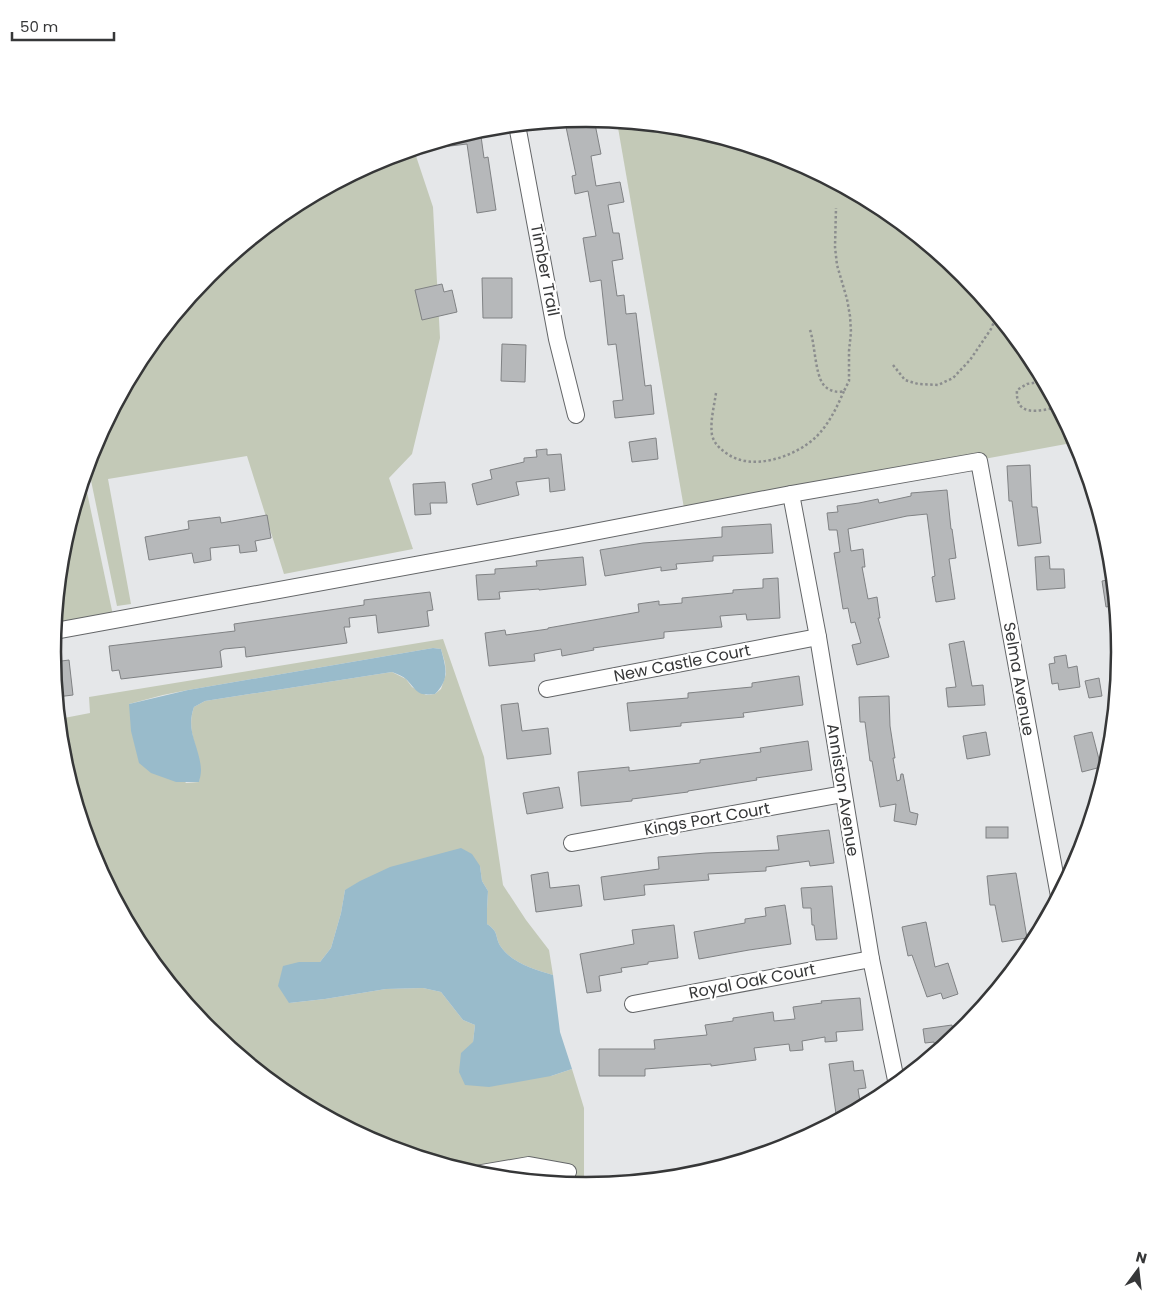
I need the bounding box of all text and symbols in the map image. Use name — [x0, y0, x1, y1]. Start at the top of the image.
scale bar — [12, 10, 115, 42]
text: 50 m — [20, 16, 58, 37]
street label: Timber Trail — [525, 222, 565, 318]
street label: Selma Avenue — [998, 620, 1040, 738]
street label: New Castle Court — [612, 638, 752, 688]
street label: Anniston Avenue — [821, 722, 865, 858]
street label: Kings Port Court — [642, 797, 772, 841]
street label: Royal Oak Court — [687, 957, 817, 1005]
north arrow — [1113, 1245, 1163, 1295]
text: N — [1134, 1246, 1149, 1268]

